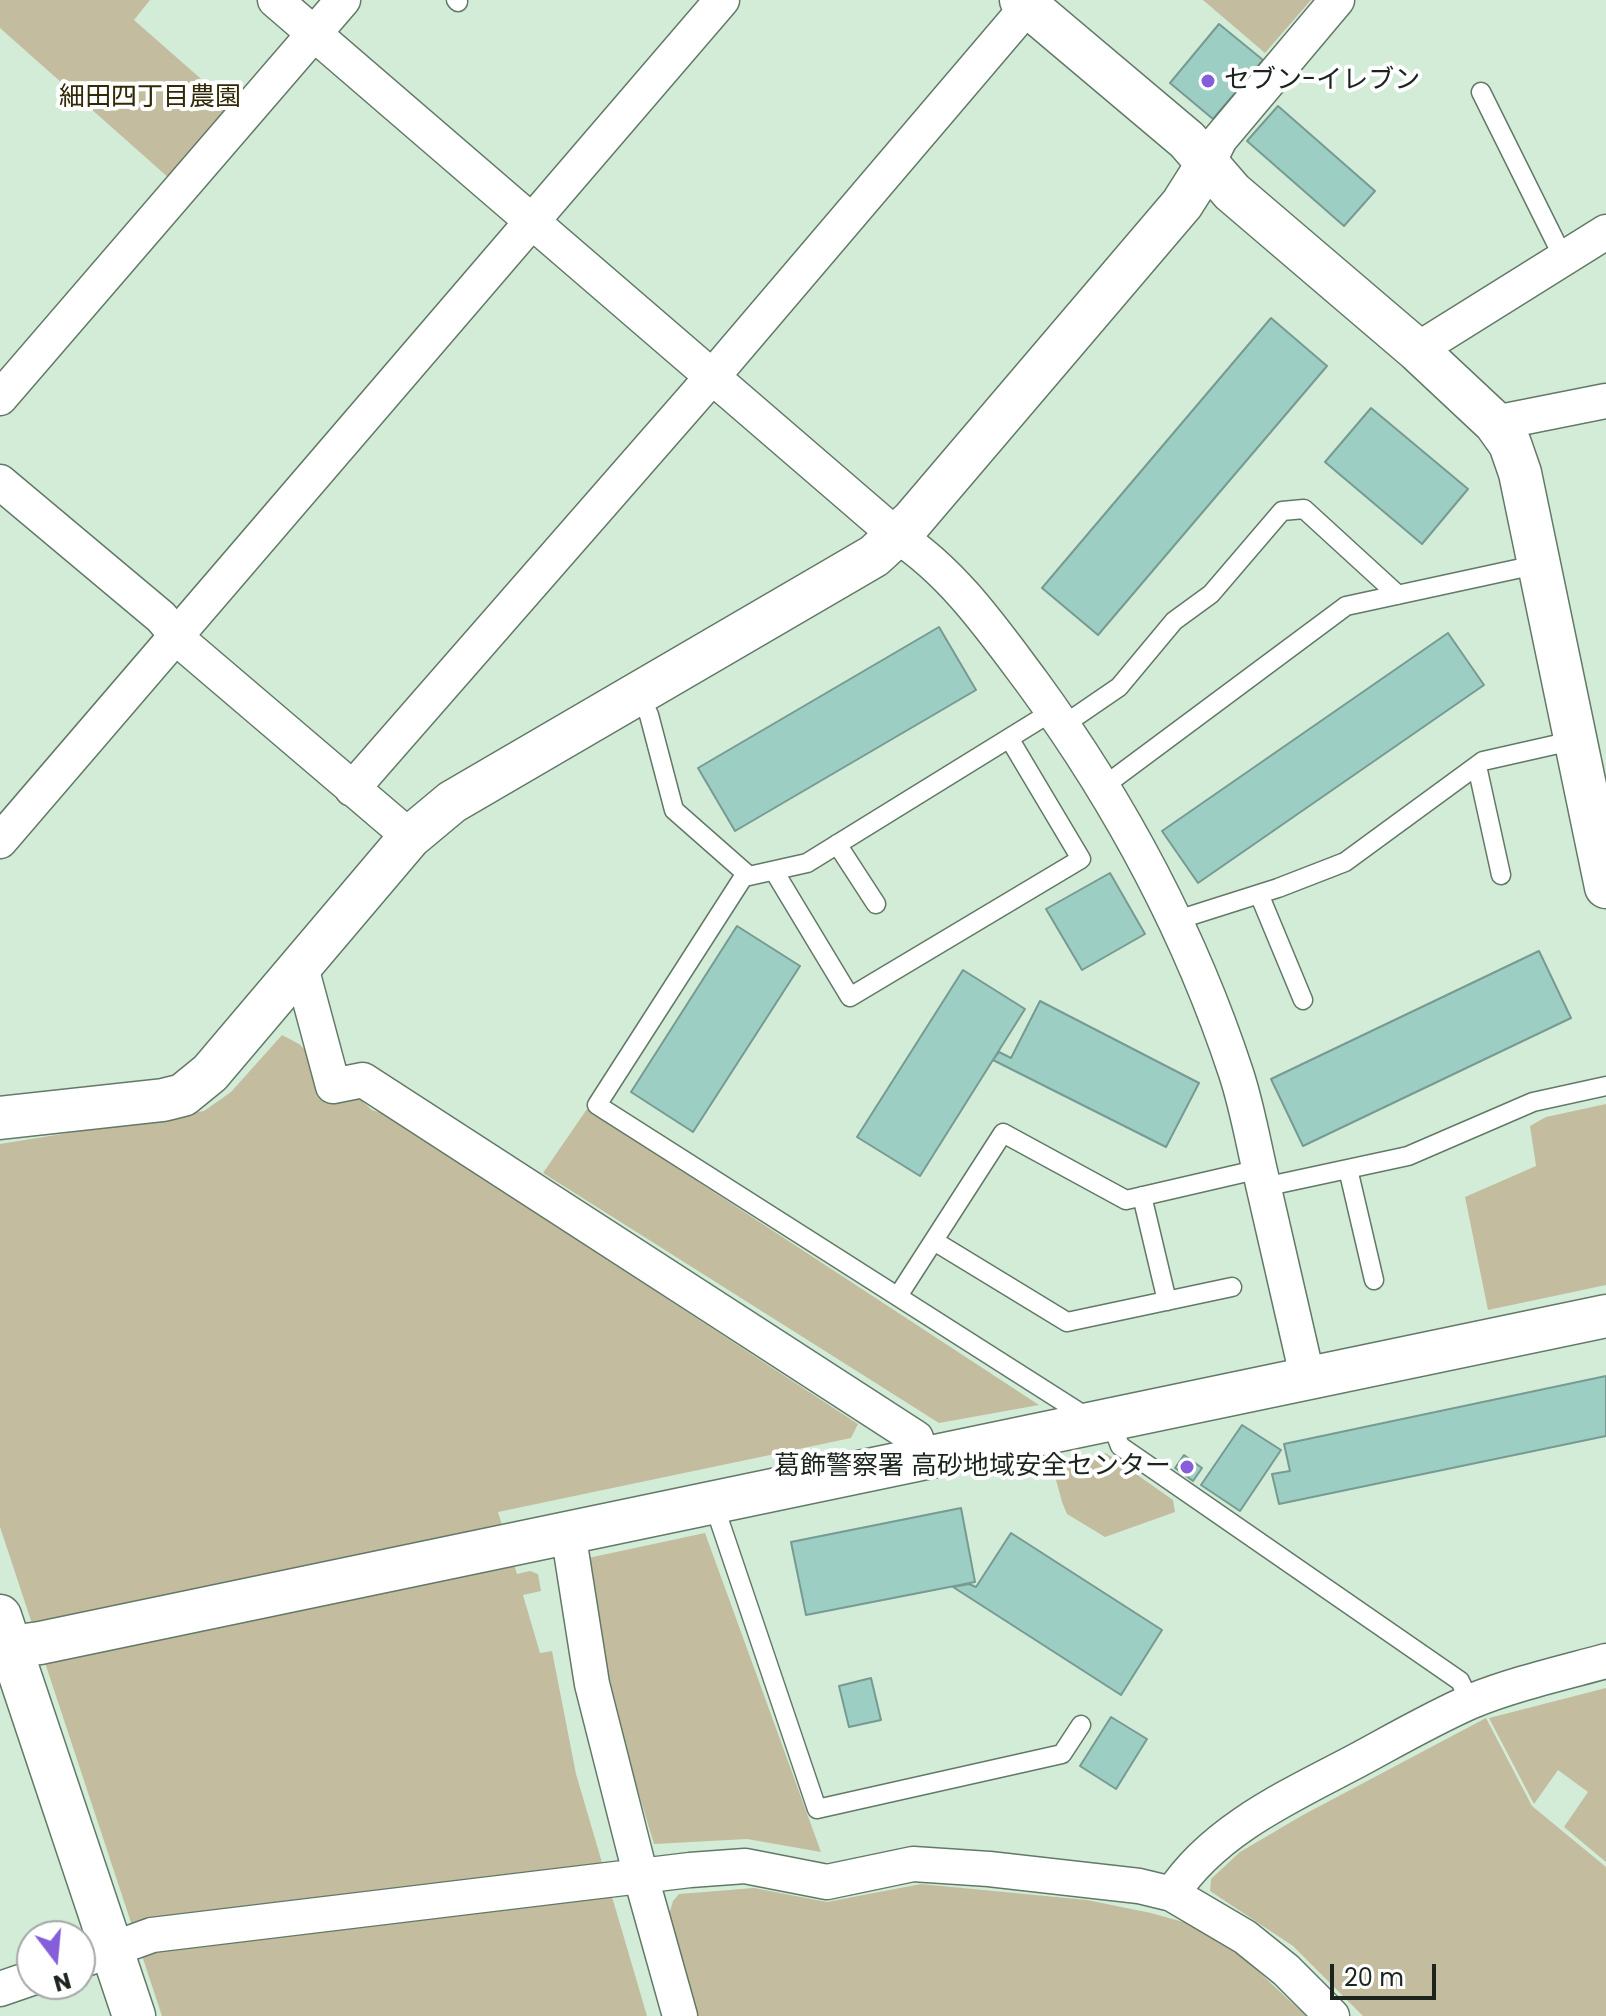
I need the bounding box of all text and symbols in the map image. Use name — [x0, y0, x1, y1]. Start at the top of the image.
place label: セブン-イレブン — [1224, 65, 1420, 97]
marker: セブン-イレブン — [1199, 72, 1217, 90]
park label: 細田四丁目農園 — [59, 82, 241, 114]
place label: 葛飾警察署 高砂地域安全センター — [774, 1451, 1171, 1483]
marker: 葛飾警察署 高砂地域安全センター — [1178, 1458, 1196, 1476]
north arrow — [16, 1920, 96, 2000]
scale bar — [1334, 1948, 1440, 1998]
text: 20 m — [1344, 1961, 1404, 1994]
text: N — [50, 1964, 74, 1999]

